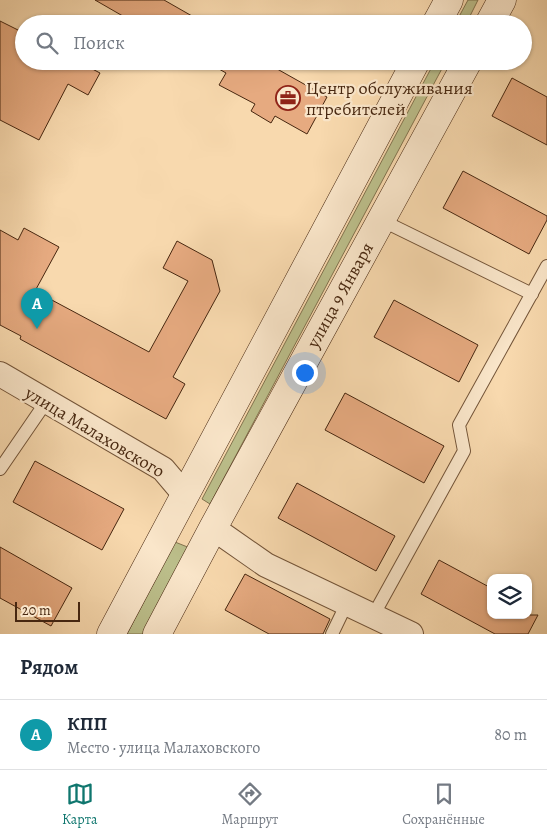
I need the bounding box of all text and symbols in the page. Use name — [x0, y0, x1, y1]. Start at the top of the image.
search box — [15, 15, 532, 70]
icon: search — [33, 29, 61, 57]
text: Поиск — [73, 30, 125, 56]
place label: Центр обслуживания птребителей — [306, 76, 473, 121]
office icon: Центр обслуживания птребителей — [275, 85, 301, 111]
street label: улица 9 Января — [301, 238, 379, 353]
pin: A — [21, 288, 53, 329]
your location — [292, 360, 318, 386]
street label: улица Малаховского — [20, 380, 169, 483]
map controls — [487, 574, 532, 619]
button: layers — [487, 574, 532, 619]
scale bar — [15, 599, 80, 622]
text: 20 m — [22, 601, 51, 620]
text: Рядом — [20, 653, 78, 681]
text: КПП — [67, 711, 107, 737]
text: A — [31, 724, 41, 746]
text: 80 m — [494, 724, 527, 746]
text: Место · улица Малаховского — [67, 737, 260, 759]
tab: Карта — [62, 780, 97, 829]
tab: Маршрут — [222, 780, 278, 829]
tab: Сохранённые — [402, 780, 485, 829]

